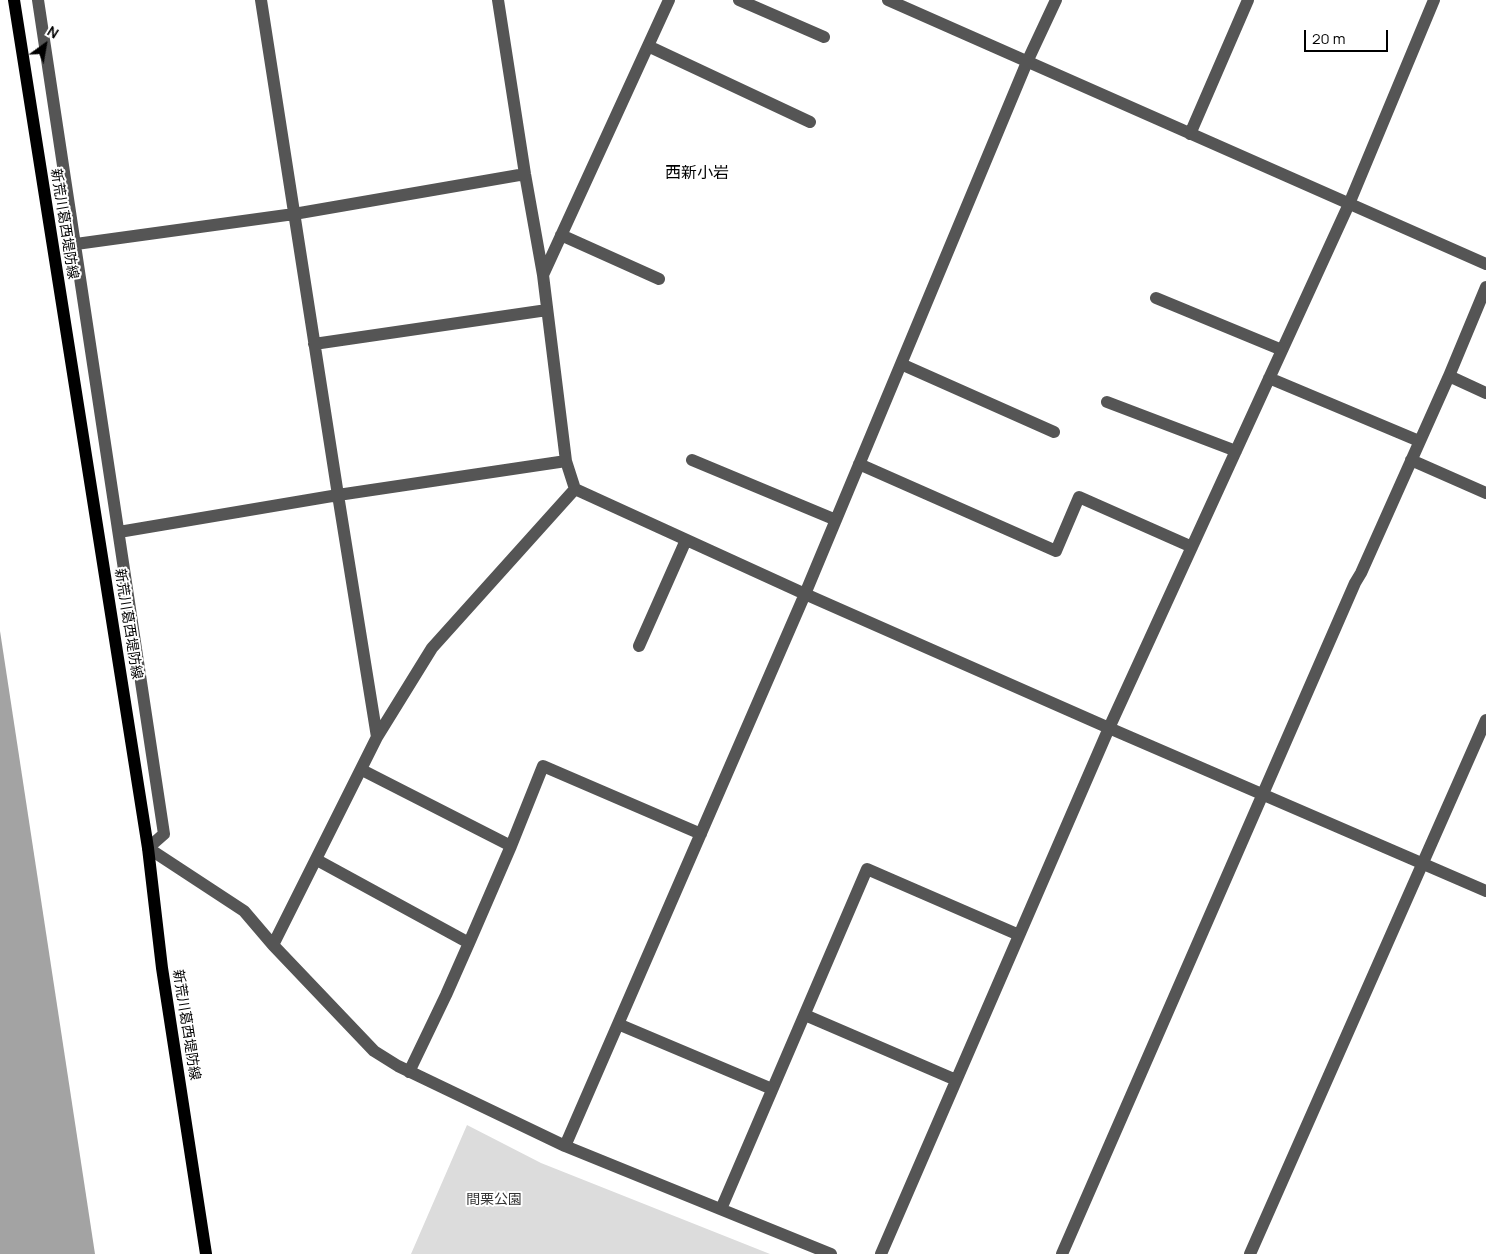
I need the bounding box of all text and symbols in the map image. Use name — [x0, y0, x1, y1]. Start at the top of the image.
north arrow — [20, 20, 70, 70]
scale bar — [1306, 20, 1390, 52]
text: N — [44, 21, 63, 43]
text: 20 m — [1312, 28, 1345, 49]
district label: 西新小岩 — [665, 164, 729, 184]
street label: 新荒川葛西堤防線 — [47, 167, 81, 281]
street label: 新荒川葛西堤防線 — [111, 567, 145, 681]
street label: 新荒川葛西堤防線 — [169, 968, 203, 1082]
park label: 間栗公園 — [466, 1192, 522, 1208]

